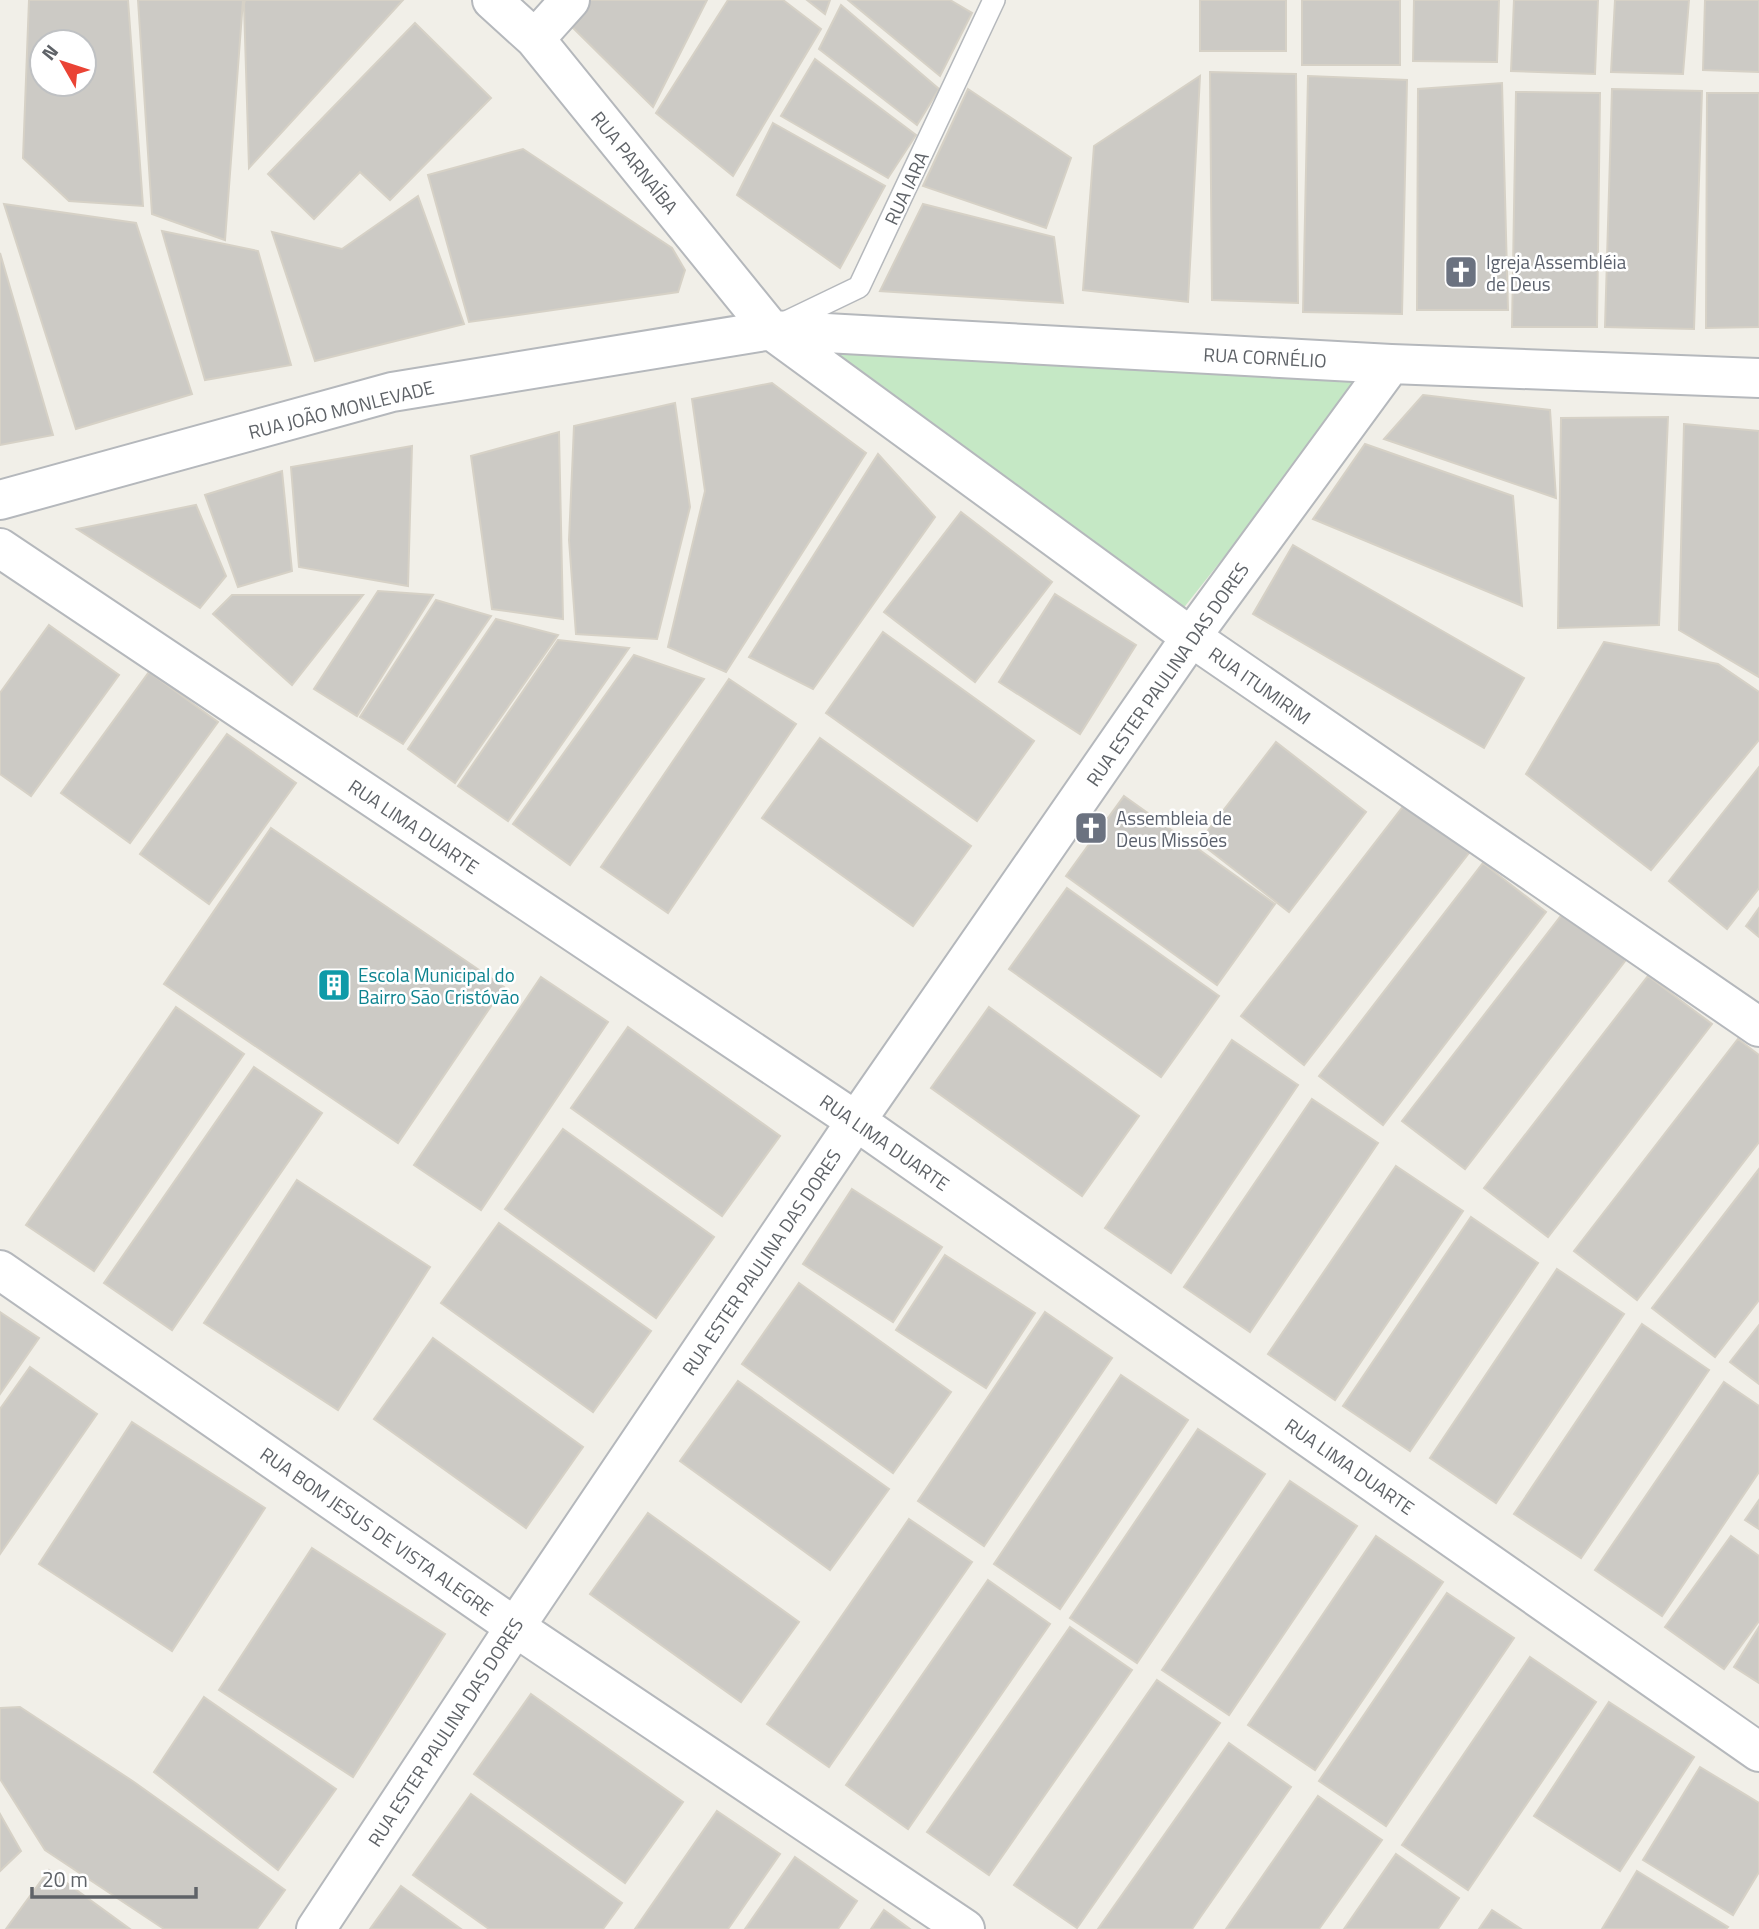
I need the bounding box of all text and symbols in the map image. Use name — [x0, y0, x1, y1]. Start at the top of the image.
north arrow — [28, 28, 98, 98]
text: N — [34, 38, 65, 66]
street label: RUA PARNAÍBA — [584, 104, 686, 220]
street label: RUA IARA — [876, 146, 936, 230]
place label: Igreja Assembléia de Deus — [1486, 247, 1627, 298]
church icon: Igreja Assembléia de Deus — [1442, 253, 1480, 291]
street label: RUA CORNÉLIO — [1203, 339, 1327, 375]
street label: RUA JOÃO MONLEVADE — [245, 372, 437, 446]
street label: RUA ESTER PAULINA DAS DORES — [1078, 556, 1256, 792]
street label: RUA ITUMIRIM — [1203, 639, 1317, 731]
street label: RUA LIMA DUARTE — [343, 771, 485, 881]
place label: Assembleia de Deus Missões — [1116, 803, 1232, 854]
church icon: Assembleia de Deus Missões — [1072, 809, 1110, 847]
place label: Escola Municipal do Bairro São Cristóvão — [358, 960, 519, 1011]
building icon: Escola Municipal do Bairro São Cristóvão — [315, 966, 353, 1004]
street label: RUA LIMA DUARTE — [814, 1086, 956, 1198]
street label: RUA ESTER PAULINA DAS DORES — [674, 1143, 848, 1381]
street label: RUA LIMA DUARTE — [1279, 1410, 1421, 1522]
street label: RUA BOM JESUS DE VISTA ALEGRE — [254, 1439, 500, 1623]
street label: RUA ESTER PAULINA DAS DORES — [360, 1612, 530, 1852]
scale bar — [32, 1856, 196, 1900]
text: 20 m — [42, 1863, 88, 1895]

